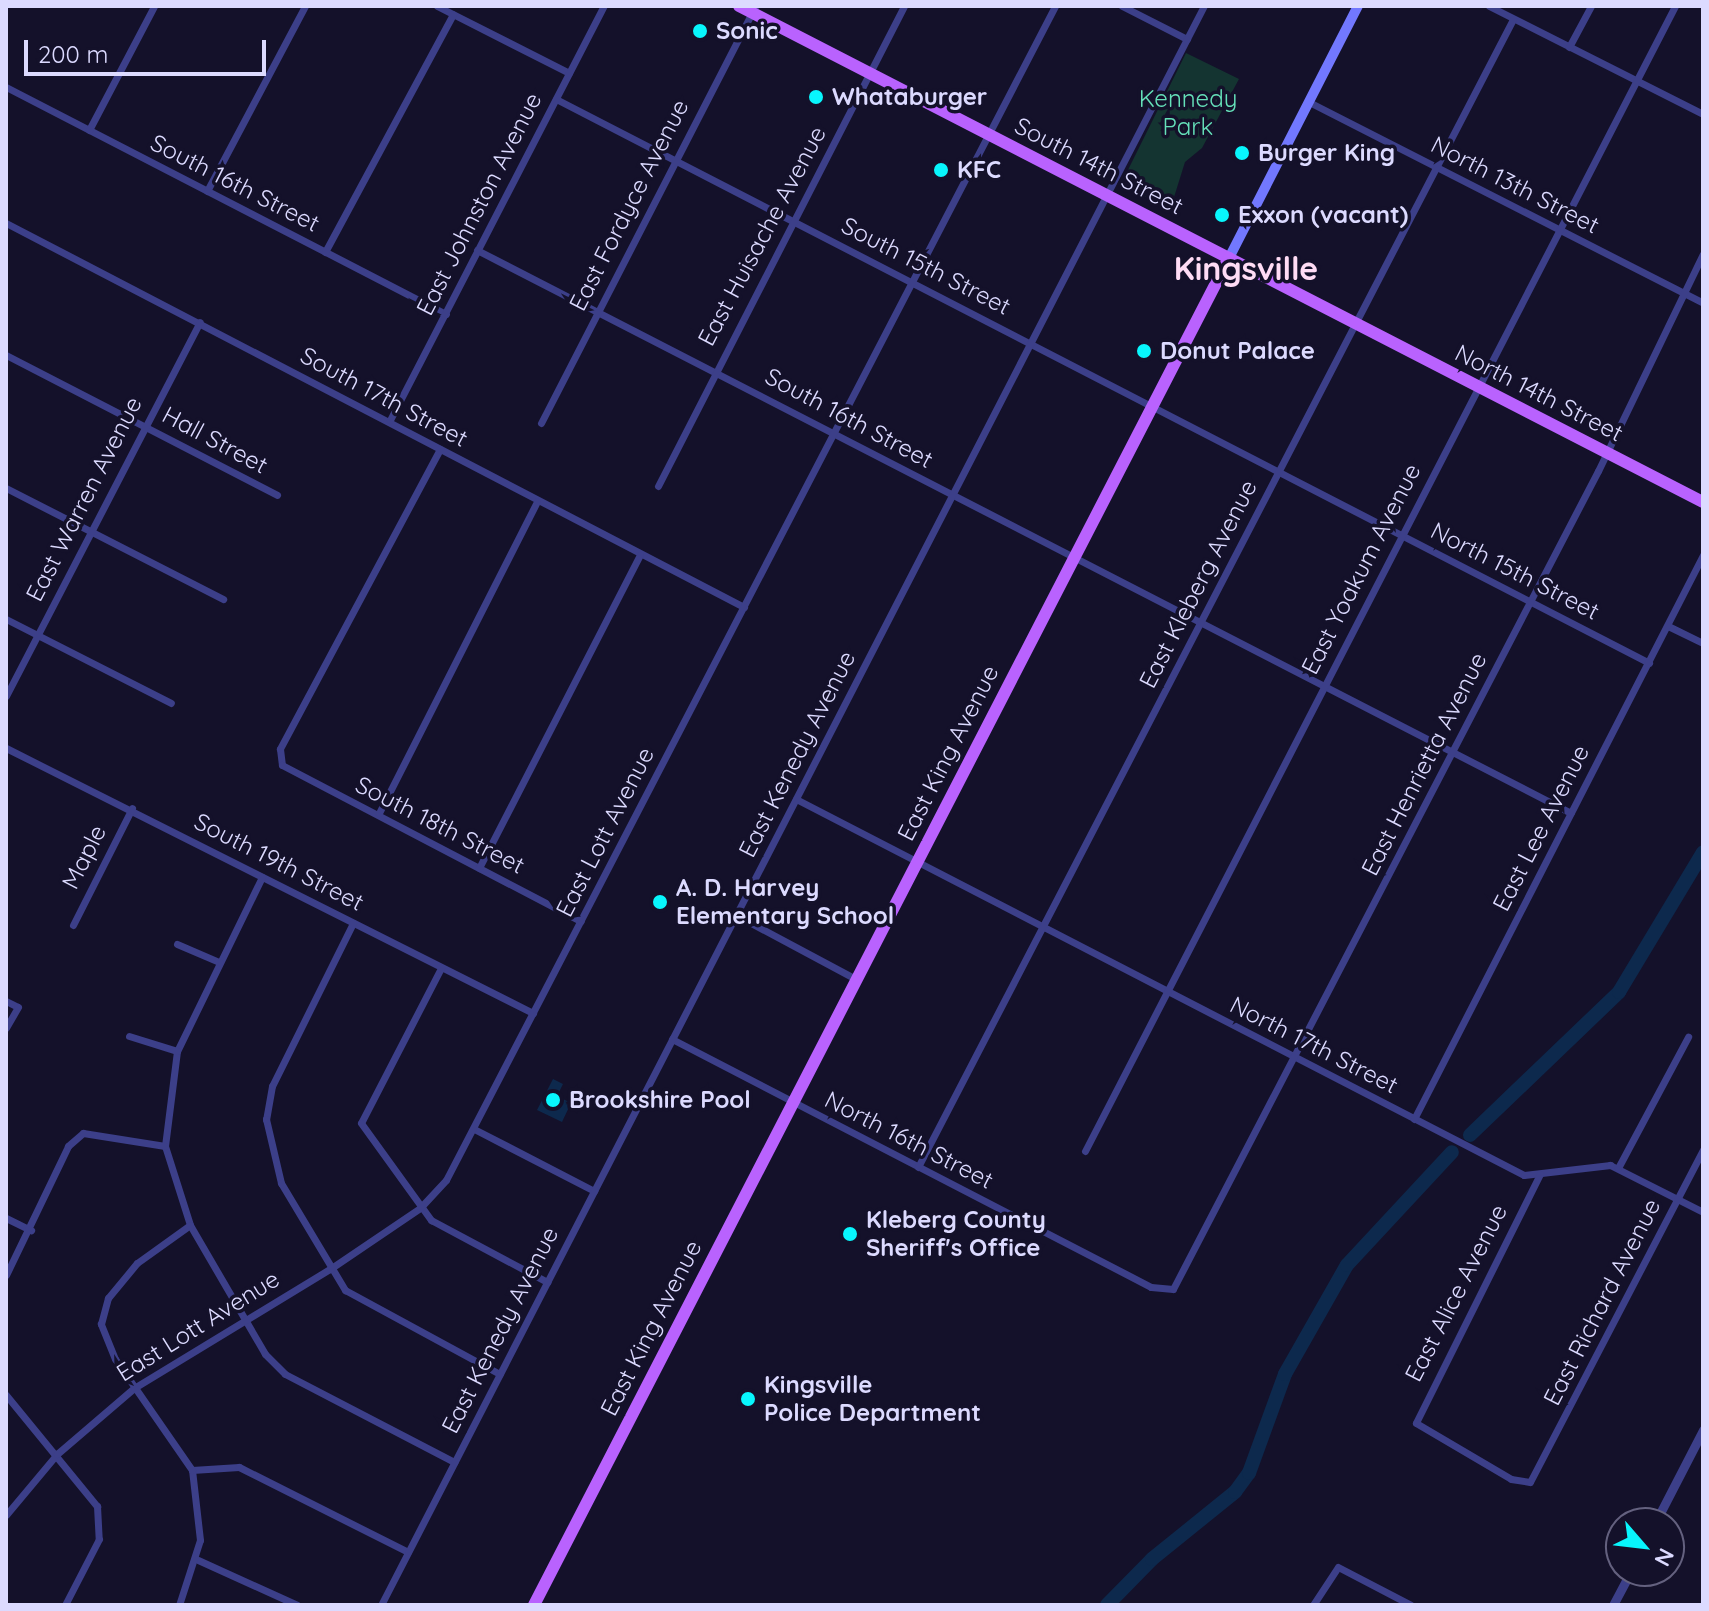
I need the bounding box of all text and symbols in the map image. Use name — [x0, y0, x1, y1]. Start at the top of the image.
place label: Sonic — [716, 17, 778, 45]
marker: Sonic — [691, 22, 709, 40]
scale bar — [28, 24, 270, 74]
text: 200 m — [38, 39, 108, 69]
place label: Whataburger — [832, 83, 987, 111]
park label: Kennedy Park — [1139, 85, 1237, 141]
street label: East Johnston Avenue — [410, 88, 548, 320]
marker: Whataburger — [807, 88, 825, 106]
street label: East Fordyce Avenue — [563, 95, 695, 315]
street label: South 14th Street — [1010, 111, 1188, 221]
street label: East Huisache Avenue — [692, 121, 832, 351]
street label: South 16th Street — [146, 128, 324, 238]
street label: North 13th Street — [1426, 130, 1604, 240]
place label: Burger King — [1258, 139, 1395, 167]
marker: Burger King — [1233, 144, 1251, 162]
place label: KFC — [957, 156, 1001, 184]
marker: KFC — [932, 161, 950, 179]
place label: Exxon (vacant) — [1238, 201, 1408, 229]
marker: Exxon (vacant) — [1213, 206, 1231, 224]
street label: South 15th Street — [837, 211, 1015, 321]
district label: Kingsville — [1174, 249, 1318, 287]
place label: Donut Palace — [1160, 337, 1315, 365]
street label: North 14th Street — [1450, 338, 1628, 448]
street label: South 17th Street — [296, 341, 472, 453]
marker: Donut Palace — [1135, 342, 1153, 360]
street label: South 16th Street — [760, 362, 938, 474]
street label: East Warren Avenue — [20, 392, 148, 606]
street label: Hall Street — [157, 400, 273, 480]
street label: East Yoakum Avenue — [1295, 459, 1427, 679]
street label: East Kleberg Avenue — [1133, 475, 1263, 693]
street label: North 15th Street — [1426, 516, 1604, 626]
street label: East Kenedy Avenue — [733, 646, 861, 862]
street label: East Henrietta Avenue — [1355, 648, 1493, 880]
street label: East King Avenue — [891, 661, 1005, 845]
street label: East Lee Avenue — [1487, 740, 1595, 916]
street label: East Lott Avenue — [550, 742, 660, 922]
street label: South 18th Street — [351, 770, 529, 880]
street label: South 19th Street — [190, 807, 368, 917]
street label: Maple — [56, 820, 112, 894]
place label: A. D. Harvey Elementary School — [676, 874, 894, 930]
marker: A. D. Harvey Elementary School — [651, 893, 669, 911]
street label: North 17th Street — [1225, 990, 1403, 1100]
street label: North 16th Street — [820, 1085, 998, 1195]
place label: Brookshire Pool — [569, 1086, 751, 1114]
marker: Brookshire Pool — [544, 1091, 562, 1109]
street label: East Richard Avenue — [1537, 1194, 1667, 1410]
street label: East Alice Avenue — [1399, 1200, 1513, 1386]
place label: Kleberg County Sheriff's Office — [866, 1206, 1046, 1262]
street label: East Kenedy Avenue — [436, 1222, 564, 1438]
marker: Kleberg County Sheriff's Office — [841, 1225, 859, 1243]
street label: East King Avenue — [594, 1236, 708, 1420]
street label: East Lott Avenue — [111, 1264, 285, 1388]
place label: Kingsville Police Department — [764, 1371, 981, 1427]
marker: Kingsville Police Department — [739, 1390, 757, 1408]
north arrow — [1605, 1507, 1685, 1587]
text: N — [1648, 1544, 1681, 1571]

